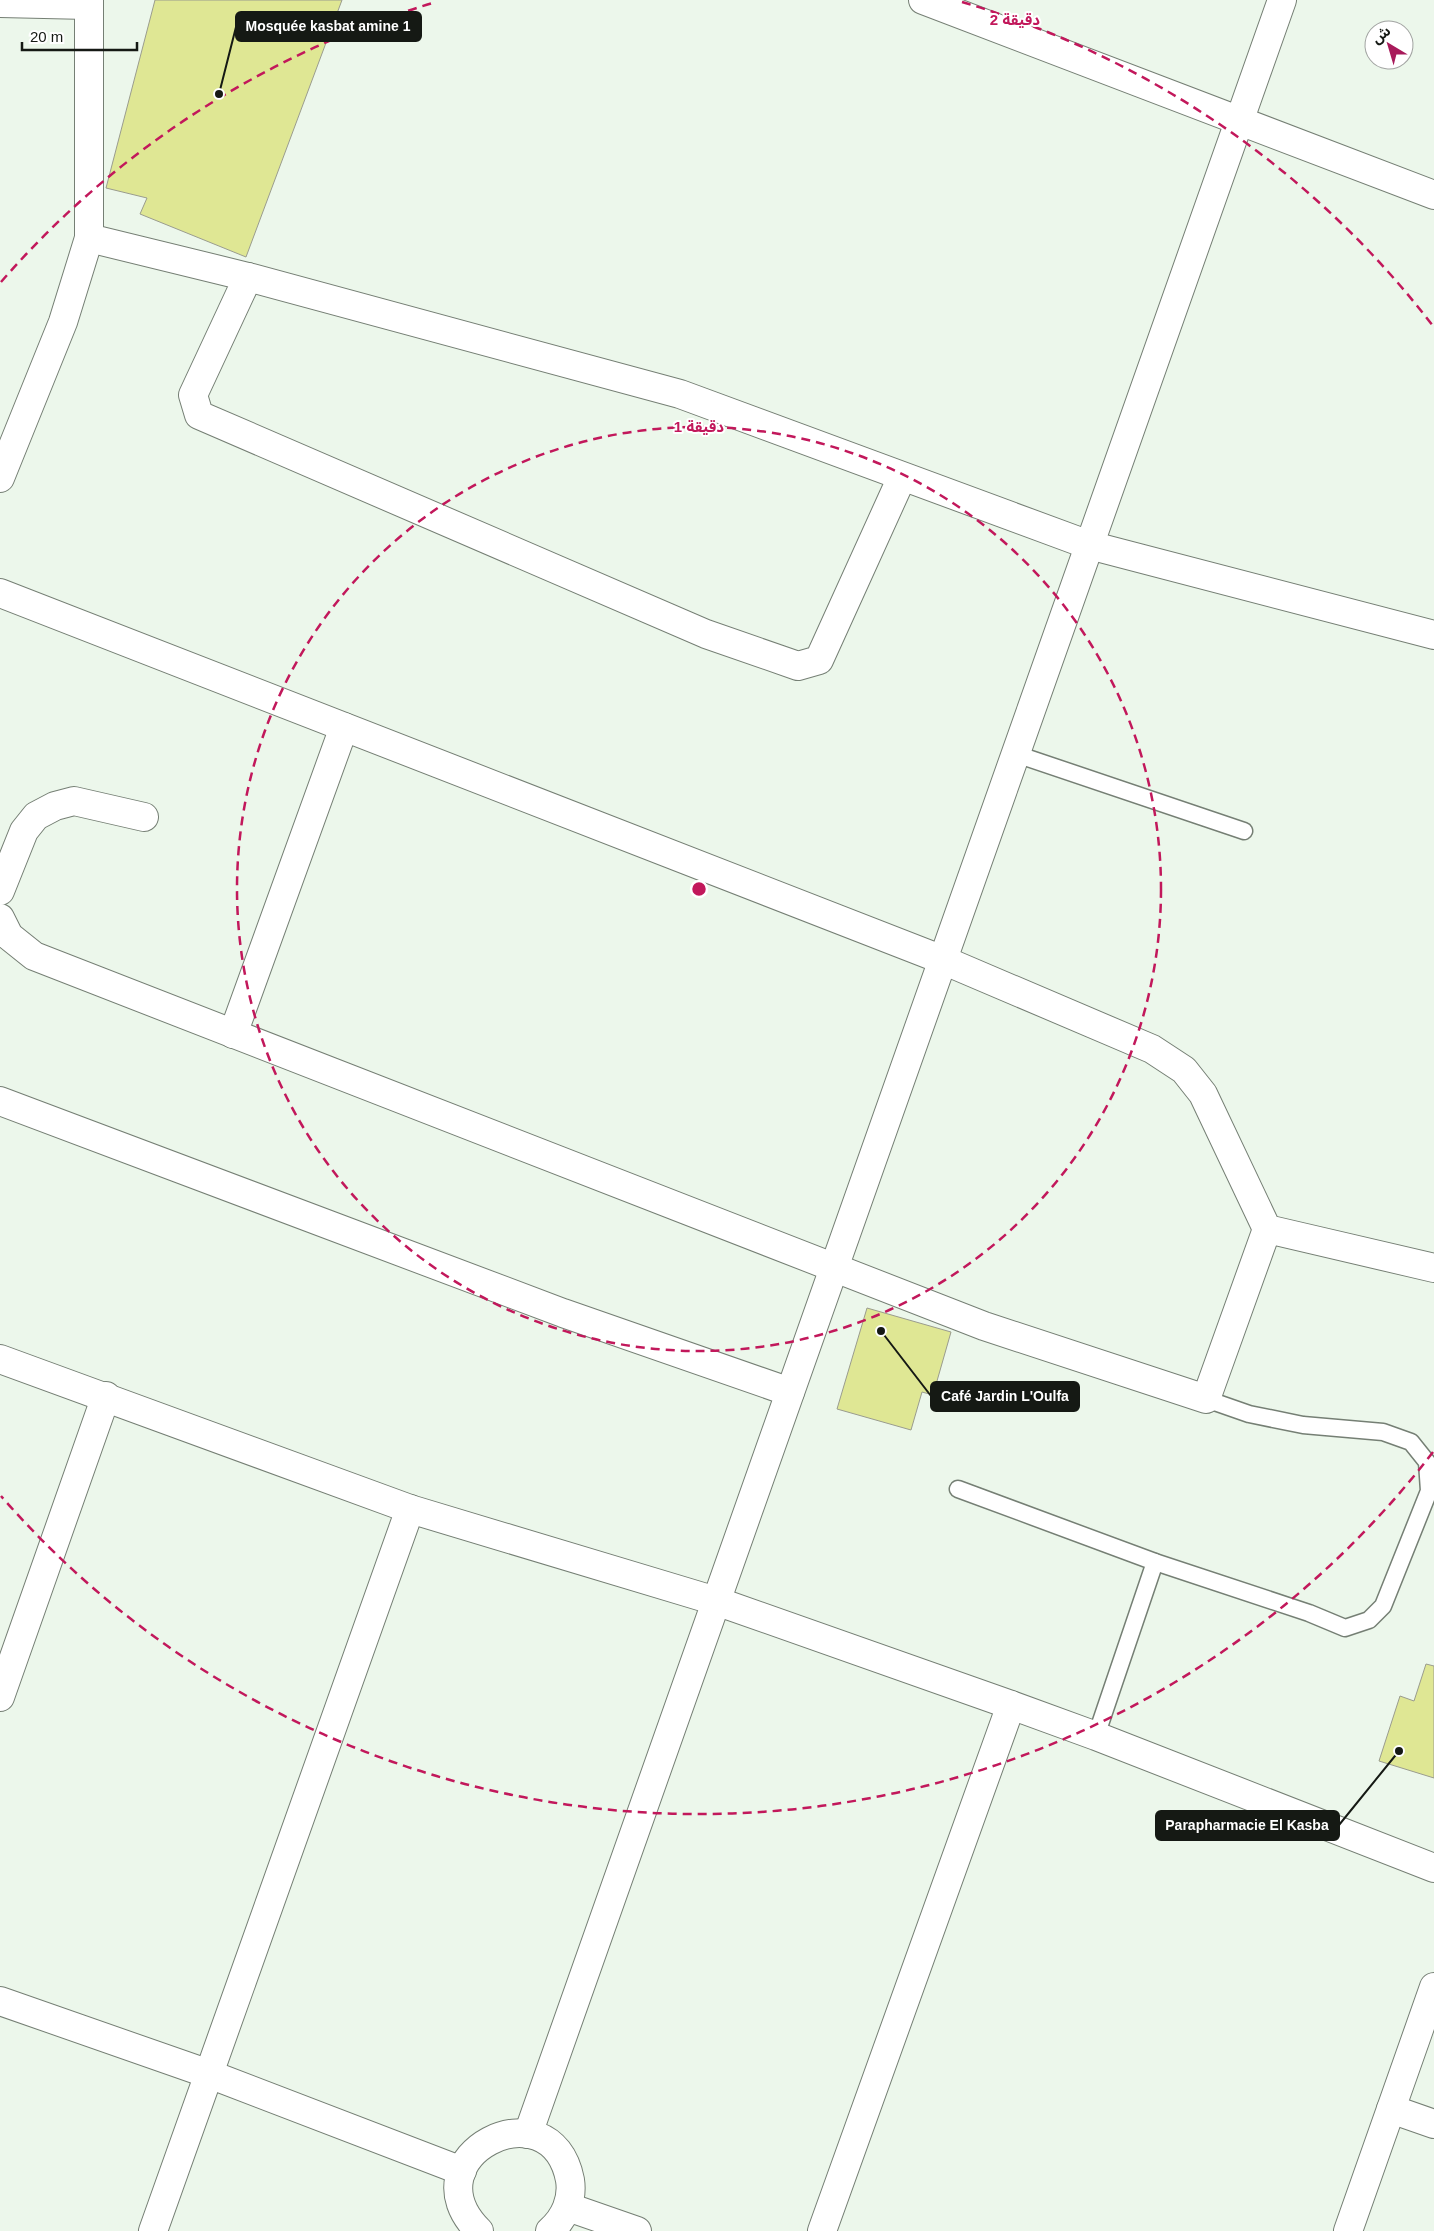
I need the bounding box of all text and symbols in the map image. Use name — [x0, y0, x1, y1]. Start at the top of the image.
text: 2 دقيقة — [990, 11, 1040, 28]
callout: Mosquée kasbat amine 1 — [236, 12, 421, 41]
text: Mosquée kasbat amine 1 — [246, 18, 411, 34]
scale bar — [22, 20, 138, 52]
north arrow — [1364, 20, 1414, 70]
text: ش — [1369, 23, 1393, 47]
text: 20 m — [30, 28, 63, 45]
text: 1 دقيقة — [674, 418, 724, 435]
centre of rings — [690, 880, 708, 898]
callout: Café Jardin L'Oulfa — [931, 1382, 1079, 1411]
text: Café Jardin L'Oulfa — [941, 1388, 1069, 1404]
callout: Parapharmacie El Kasba — [1156, 1811, 1339, 1840]
text: Parapharmacie El Kasba — [1165, 1817, 1329, 1833]

